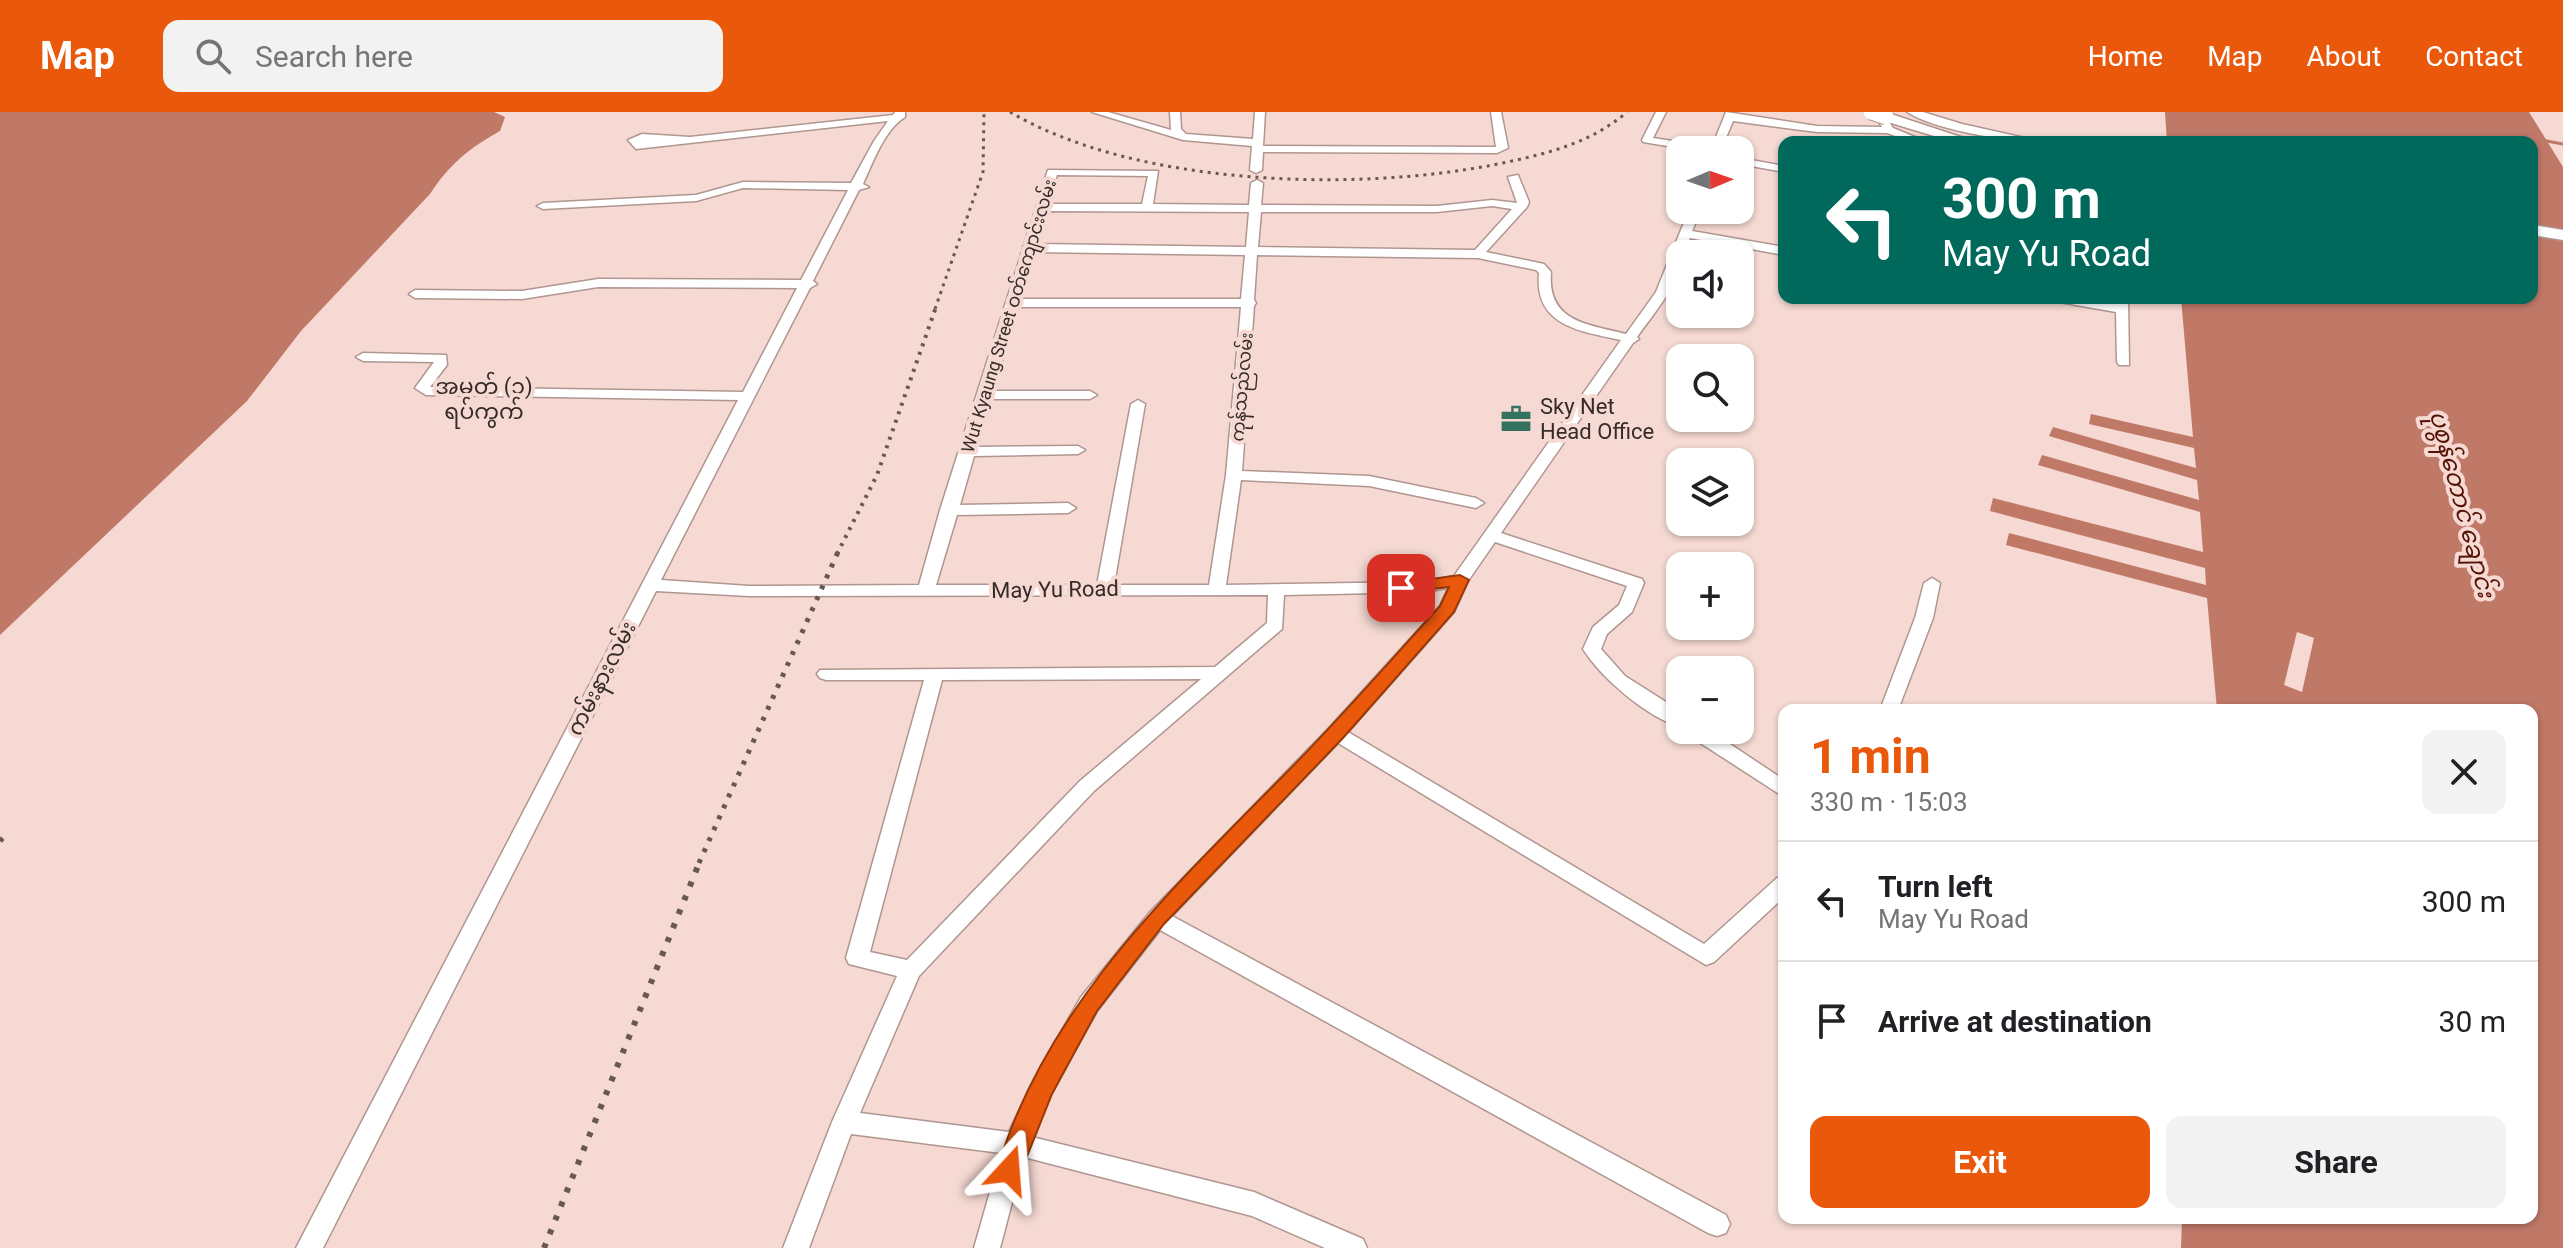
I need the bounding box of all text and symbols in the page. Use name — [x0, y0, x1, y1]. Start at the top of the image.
search box — [163, 20, 723, 92]
text: Map — [40, 34, 115, 78]
icon: search — [191, 34, 235, 78]
text: Search here — [255, 39, 413, 74]
text: Home — [2088, 40, 2163, 73]
text: Map — [2207, 40, 2263, 73]
text: About — [2307, 40, 2381, 73]
text: Contact — [2425, 40, 2523, 73]
north arrow — [1666, 136, 1754, 224]
map controls — [1666, 136, 1754, 744]
text: 300 m — [1942, 166, 2101, 232]
icon: left — [1810, 168, 1914, 272]
street label: Wut Kyaung Street ဝတ်ကျောင်းလမ်း — [955, 176, 1065, 457]
text: May Yu Road — [1942, 233, 2151, 275]
button: sound — [1666, 240, 1754, 328]
street label: ကုန်သည်လမ်း — [1224, 331, 1262, 443]
button: search — [1666, 344, 1754, 432]
district label: အမှတ် (၁) ရပ်ကွက် — [435, 371, 533, 429]
place label: Sky Net Head Office — [1540, 394, 1654, 444]
office icon: Sky Net Head Office — [1499, 402, 1533, 436]
water label: ပုစွန်တောင် ချောင်း — [2418, 407, 2504, 604]
button: layers — [1666, 448, 1754, 536]
button: + — [1666, 552, 1754, 640]
pin — [1367, 554, 1435, 622]
icon: arrive — [1379, 566, 1423, 610]
street label: May Yu Road — [991, 576, 1119, 603]
street label: ကမ်းနားလမ်း — [559, 616, 645, 742]
button: − — [1666, 656, 1754, 744]
text: 1 min — [1810, 728, 1931, 785]
button: close — [2422, 730, 2506, 814]
text: 330 m · 15:03 — [1810, 787, 1968, 817]
text: Turn left — [1878, 869, 1993, 904]
icon: left — [1810, 879, 1854, 923]
text: 300 m — [2422, 884, 2506, 919]
text: May Yu Road — [1878, 904, 2029, 934]
icon: arrive — [1810, 999, 1854, 1043]
text: Arrive at destination — [1878, 1004, 2152, 1039]
text: 30 m — [2439, 1004, 2506, 1039]
button: Exit — [1810, 1116, 2150, 1208]
button: Share — [2166, 1116, 2506, 1208]
position arrow — [967, 1128, 1051, 1212]

